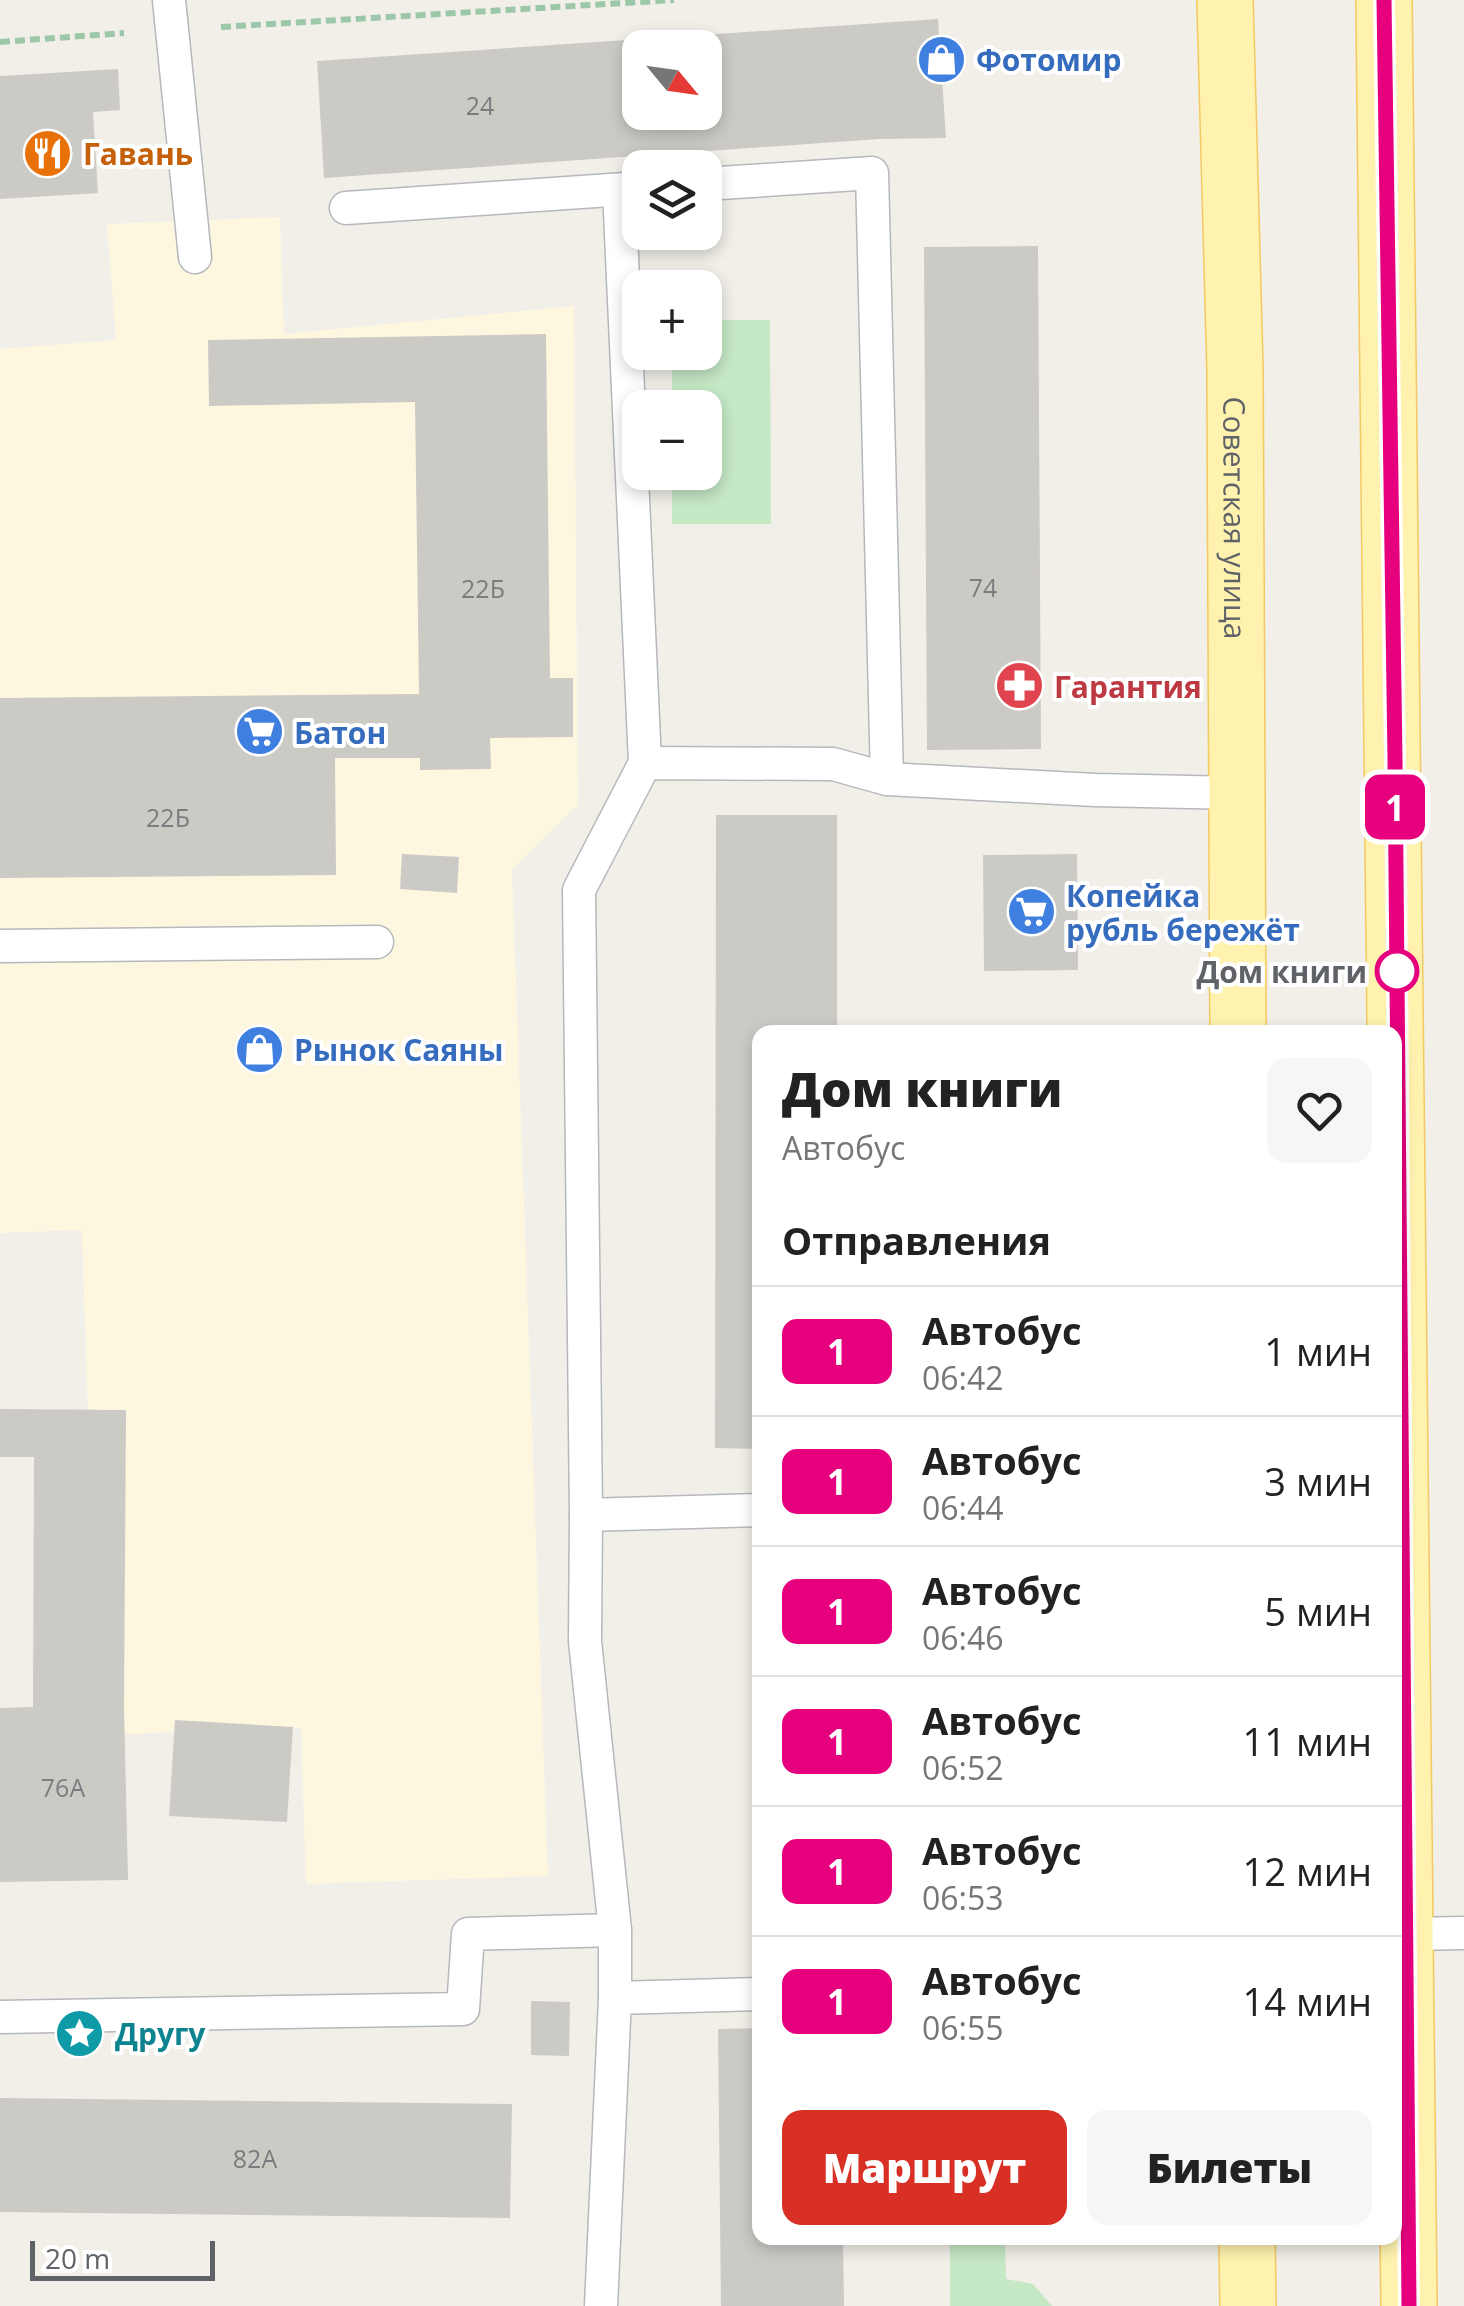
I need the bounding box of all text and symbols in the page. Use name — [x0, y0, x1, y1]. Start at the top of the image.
north arrow — [622, 30, 722, 130]
map controls — [622, 30, 722, 490]
shop icon: Фотомир — [915, 33, 967, 85]
place label: Фотомир — [976, 39, 1121, 80]
house number: 24 — [466, 88, 494, 122]
restaurant icon: Гавань — [22, 127, 74, 179]
place label: Гавань — [83, 133, 193, 174]
button: layers — [622, 150, 722, 250]
button: + — [622, 270, 722, 370]
button: − — [622, 390, 722, 490]
street label: Советская улица — [1215, 396, 1257, 639]
house number: 74 — [969, 570, 997, 604]
house number: 22Б — [461, 571, 505, 605]
pharmacy icon: Гарантия — [993, 660, 1045, 712]
place label: Гарантия — [1054, 666, 1202, 707]
supermarket icon: Батон — [233, 706, 285, 758]
place label: Батон — [294, 712, 386, 753]
line badge: 1 — [1362, 774, 1428, 840]
text: 1 — [1385, 784, 1405, 831]
house number: 22Б — [146, 800, 190, 834]
place label: Копейка рубль бережёт — [1066, 875, 1300, 950]
supermarket icon: Копейка рубль бережёт — [1005, 886, 1057, 938]
marker: Дом книги — [1376, 950, 1418, 992]
place label: Дом книги — [1196, 951, 1367, 992]
shop icon: Рынок Саяны — [233, 1023, 285, 1075]
place label: Рынок Саяны — [294, 1029, 504, 1070]
text: Дом книги — [782, 1056, 1062, 1121]
button: heart — [1267, 1058, 1372, 1163]
text: Автобус — [782, 1126, 905, 1169]
text: Отправления — [782, 1214, 1051, 1266]
text: Автобус — [922, 1304, 1081, 1356]
text: 1 мин — [1264, 1325, 1372, 1377]
text: 1 — [827, 1328, 847, 1375]
text: 06:42 — [922, 1356, 1004, 1399]
text: Автобус — [922, 1434, 1081, 1486]
text: 3 мин — [1264, 1455, 1372, 1507]
text: 1 — [827, 1458, 847, 1505]
text: 06:44 — [922, 1486, 1004, 1529]
text: Автобус — [922, 1564, 1081, 1616]
text: 5 мин — [1264, 1585, 1372, 1637]
text: 1 — [827, 1588, 847, 1635]
text: 06:46 — [922, 1616, 1004, 1659]
text: Автобус — [922, 1694, 1081, 1746]
text: 11 мин — [1243, 1715, 1372, 1767]
text: 1 — [827, 1718, 847, 1765]
text: 06:52 — [922, 1746, 1004, 1789]
house number: 76А — [41, 1770, 85, 1804]
text: Автобус — [922, 1824, 1081, 1876]
text: 12 мин — [1243, 1845, 1372, 1897]
text: 1 — [827, 1848, 847, 1895]
text: 06:53 — [922, 1876, 1004, 1919]
text: Автобус — [922, 1954, 1081, 2006]
text: 14 мин — [1243, 1975, 1372, 2027]
text: 1 — [827, 1978, 847, 2025]
text: 06:55 — [922, 2006, 1004, 2049]
place icon: Другу — [54, 2007, 106, 2059]
place label: Другу — [115, 2013, 206, 2054]
button: Маршрут — [782, 2110, 1067, 2225]
button: Билеты — [1087, 2110, 1372, 2225]
house number: 82А — [233, 2141, 277, 2175]
scale bar — [30, 2236, 215, 2280]
text: 20 m — [45, 2239, 110, 2277]

